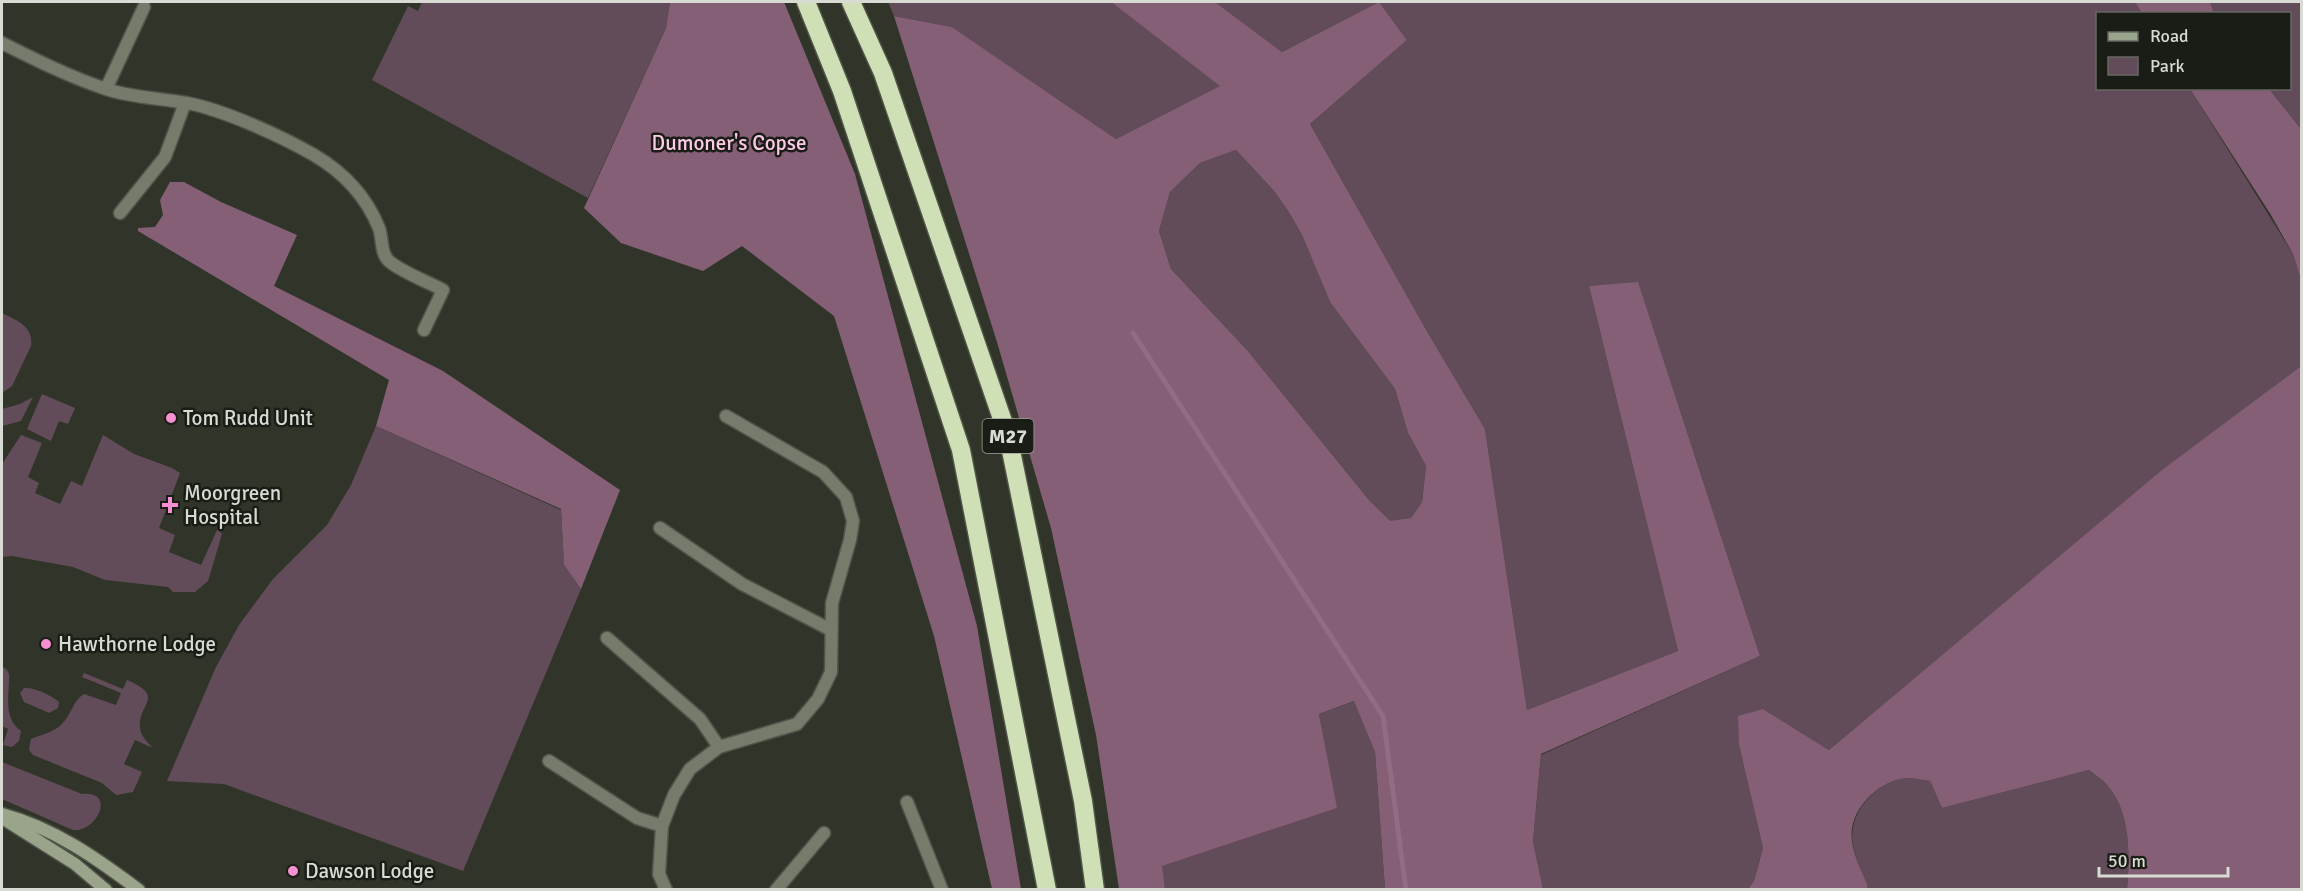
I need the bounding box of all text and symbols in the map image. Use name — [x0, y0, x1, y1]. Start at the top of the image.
legend — [2096, 12, 2291, 90]
text: Road — [2150, 25, 2189, 47]
text: Park — [2150, 55, 2185, 77]
park label: Dumoner's Copse — [652, 130, 806, 156]
place label: Tom Rudd Unit — [183, 405, 313, 431]
marker: Tom Rudd Unit — [164, 411, 178, 425]
road number: M27 — [982, 419, 1034, 453]
place label: Moorgreen Hospital — [184, 480, 281, 530]
marker: Moorgreen Hospital — [161, 496, 179, 514]
place label: Hawthorne Lodge — [58, 631, 216, 657]
marker: Hawthorne Lodge — [39, 637, 53, 651]
scale bar — [2099, 840, 2228, 878]
text: 50 m — [2108, 850, 2146, 872]
place label: Dawson Lodge — [305, 858, 434, 884]
marker: Dawson Lodge — [286, 864, 300, 878]

